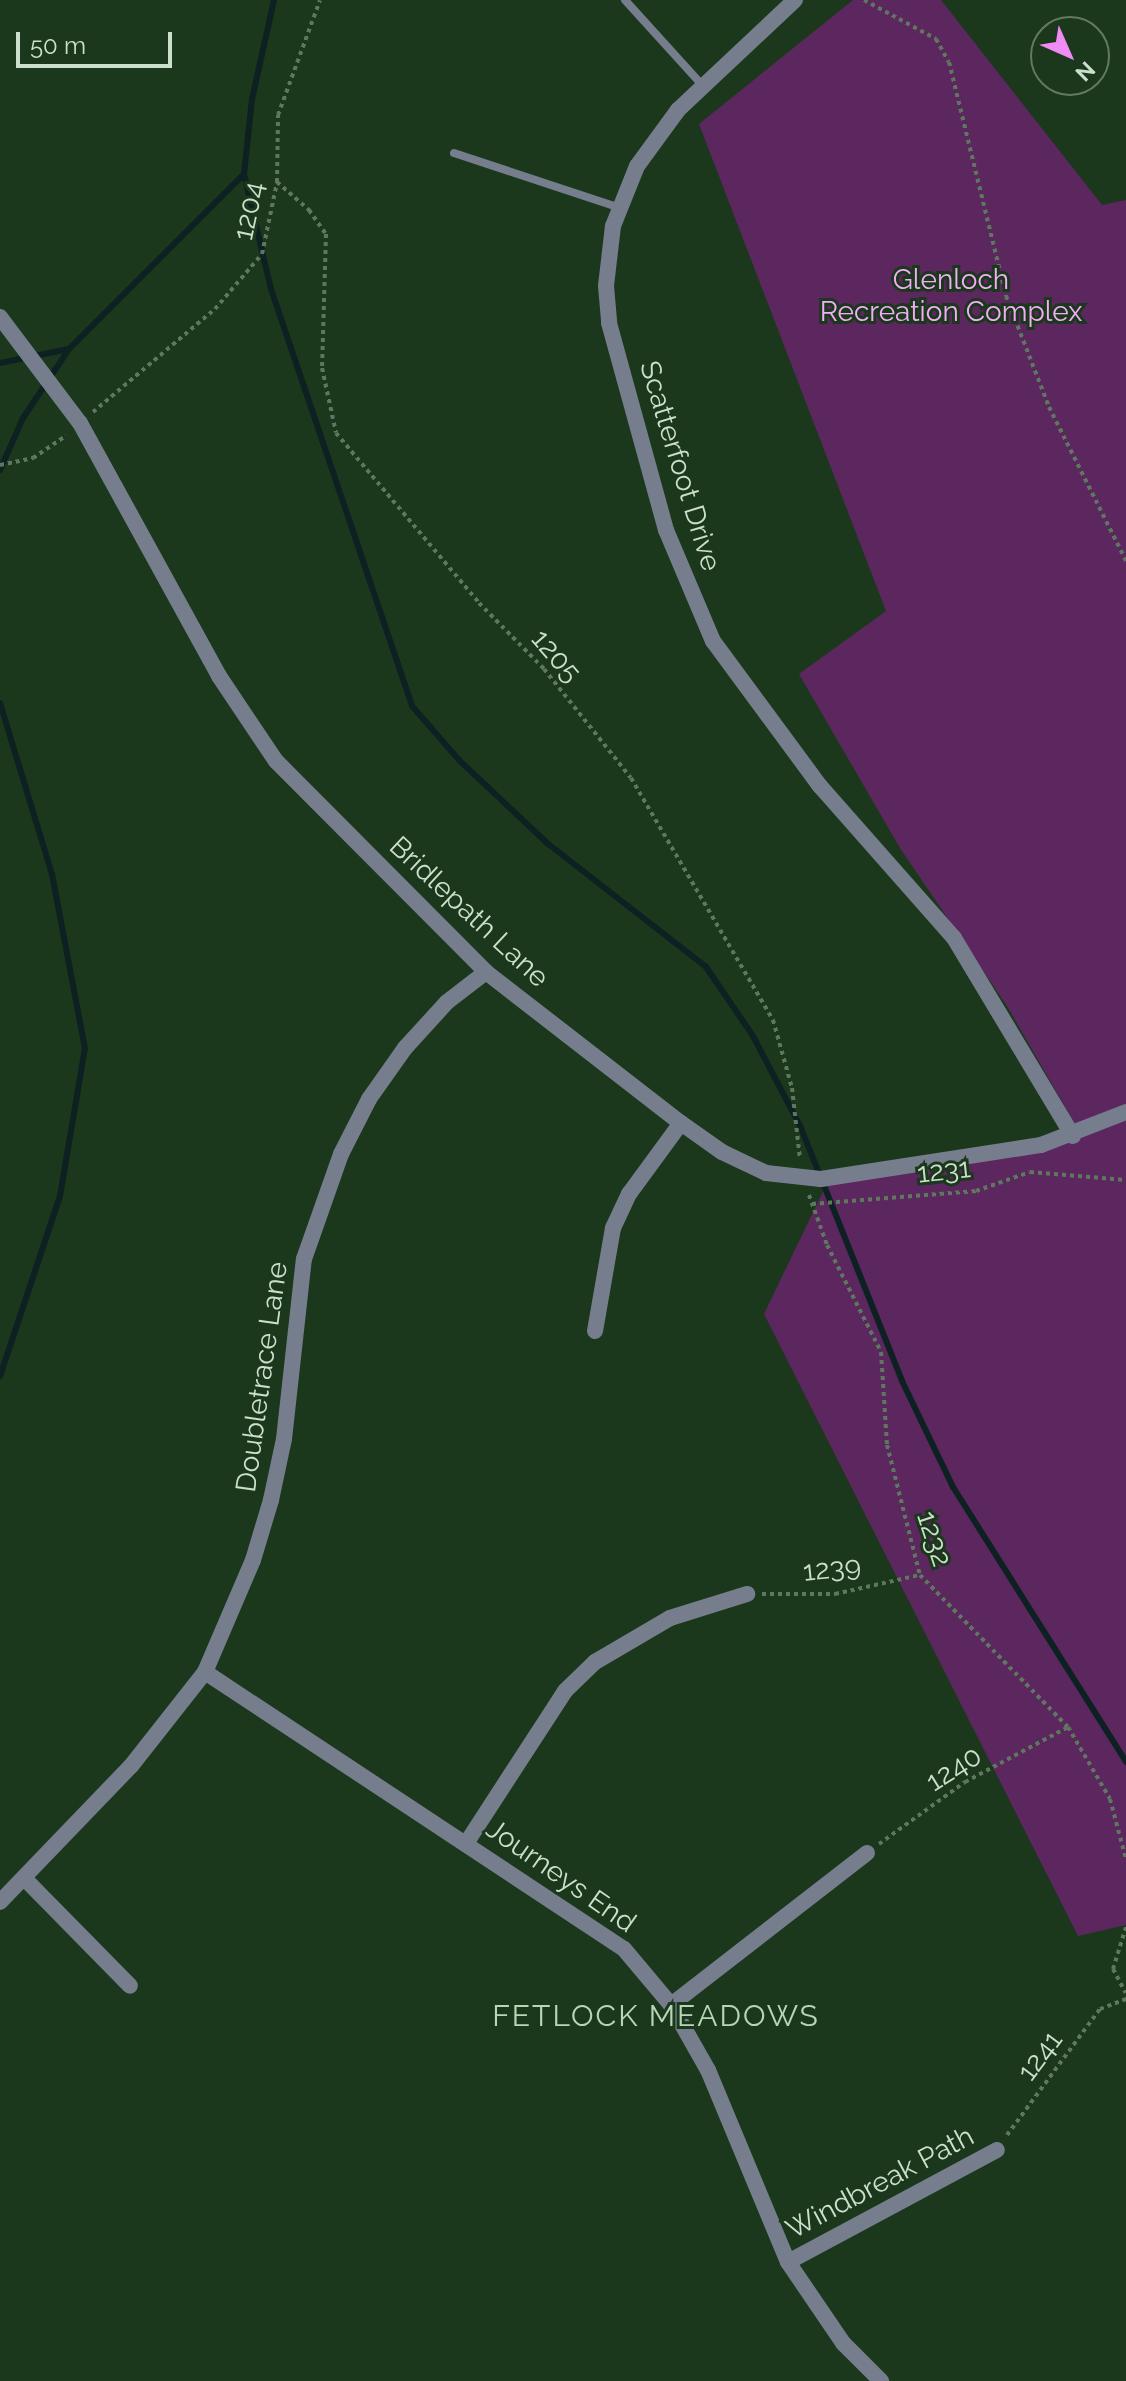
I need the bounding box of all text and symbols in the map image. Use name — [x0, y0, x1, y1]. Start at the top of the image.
scale bar — [20, 16, 176, 66]
north arrow — [1030, 16, 1110, 96]
text: 50 m — [30, 31, 86, 60]
text: N — [1070, 56, 1101, 87]
street label: 1204 — [226, 179, 272, 243]
park label: Glenloch Recreation Complex — [820, 263, 1082, 329]
street label: Scatterfoot Drive — [632, 357, 728, 575]
street label: 1205 — [524, 623, 588, 689]
street label: Bridlepath Lane — [382, 830, 556, 994]
street label: 1231 — [916, 1151, 972, 1191]
street label: Doubletrace Lane — [229, 1260, 295, 1494]
street label: 1232 — [909, 1507, 959, 1571]
street label: 1239 — [801, 1549, 863, 1589]
street label: 1240 — [920, 1739, 988, 1799]
street label: Journeys End — [480, 1812, 642, 1940]
district label: FETLOCK MEADOWS — [492, 1998, 820, 2034]
street label: 1241 — [1010, 2024, 1070, 2088]
street label: Windbreak Path — [780, 2119, 980, 2247]

